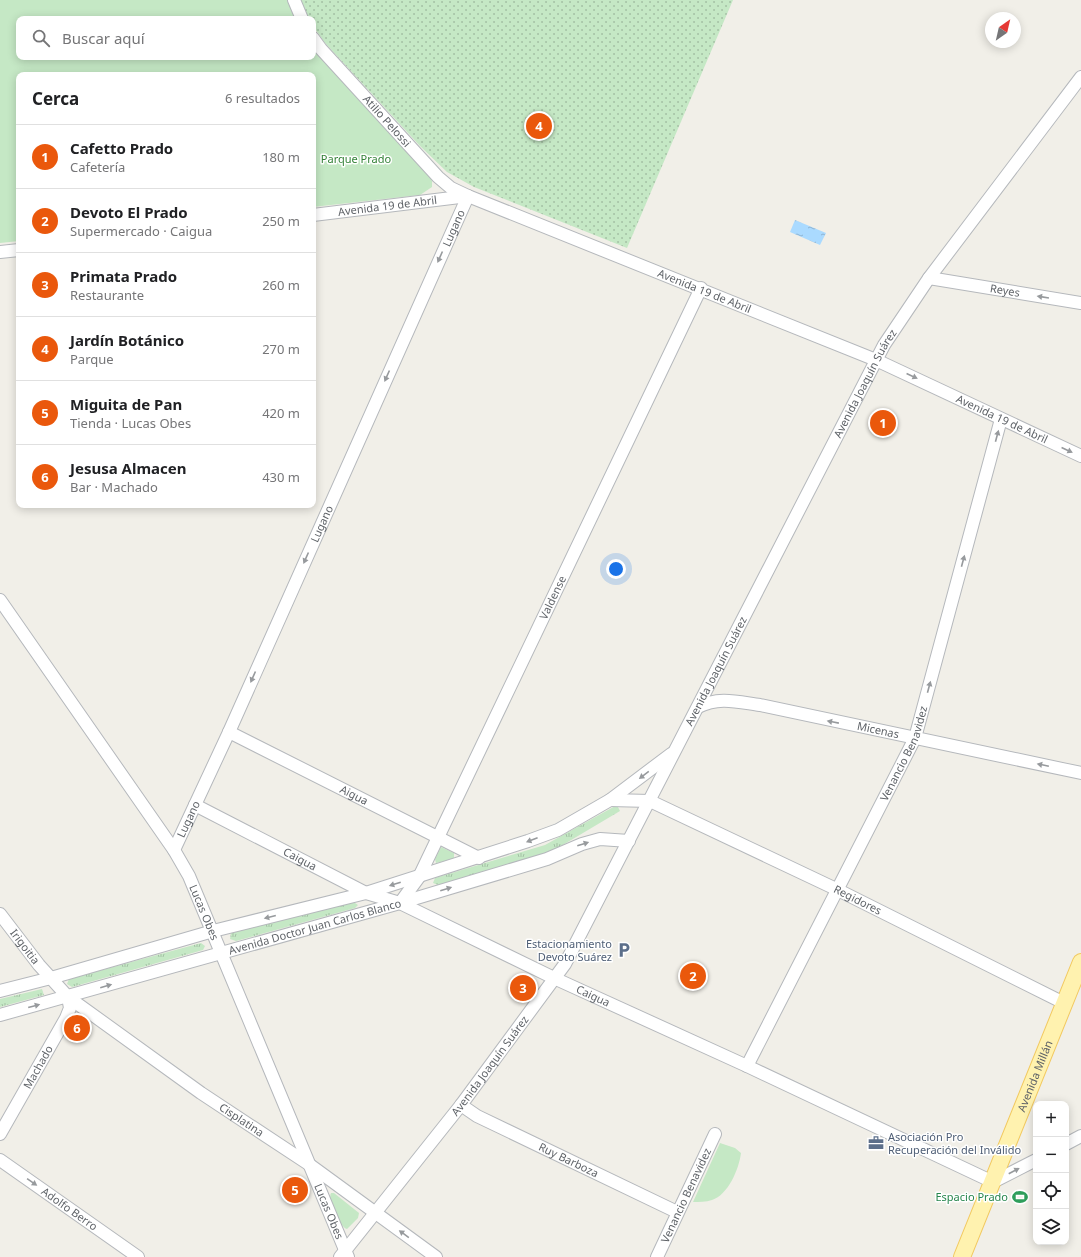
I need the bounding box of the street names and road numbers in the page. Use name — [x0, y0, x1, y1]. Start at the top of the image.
street label: Atilio Pelossi — [360, 92, 415, 150]
street label: Avenida 19 de Abril — [337, 192, 438, 219]
street label: Lugano — [438, 207, 468, 249]
street label: Avenida 19 de Abril — [656, 265, 754, 316]
street label: Reyes — [989, 280, 1021, 300]
street label: Avenida Joaquín Suárez — [830, 326, 900, 440]
street label: Avenida 19 de Abril — [954, 391, 1051, 446]
street label: Lugano — [307, 503, 336, 545]
street label: Valdense — [535, 573, 569, 622]
street label: Avenida Joaquín Suárez — [681, 614, 750, 728]
street label: Venancio Benavidez — [876, 704, 930, 803]
street label: Micenas — [856, 718, 901, 741]
street label: Aigua — [338, 781, 371, 808]
street label: Lugano — [173, 798, 203, 840]
street label: Caigua — [281, 844, 319, 873]
street label: Regidores — [831, 881, 884, 918]
street label: Lucas Obes — [186, 882, 223, 942]
street label: Avenida Doctor Juan Carlos Blanco — [227, 895, 403, 958]
street label: Irigoitia — [7, 926, 44, 967]
street label: Caigua — [574, 981, 613, 1010]
street label: Avenida Joaquín Suárez — [447, 1012, 531, 1119]
street label: Avenida Millán — [1013, 1038, 1056, 1114]
street label: Machado — [19, 1042, 56, 1091]
street label: Cisplatina — [217, 1099, 267, 1140]
street label: Ruy Barboza — [536, 1139, 601, 1180]
street label: Venancio Benavidez — [657, 1146, 714, 1245]
street label: Lucas Obes — [311, 1181, 348, 1241]
street label: Adolfo Berro — [39, 1183, 101, 1234]

